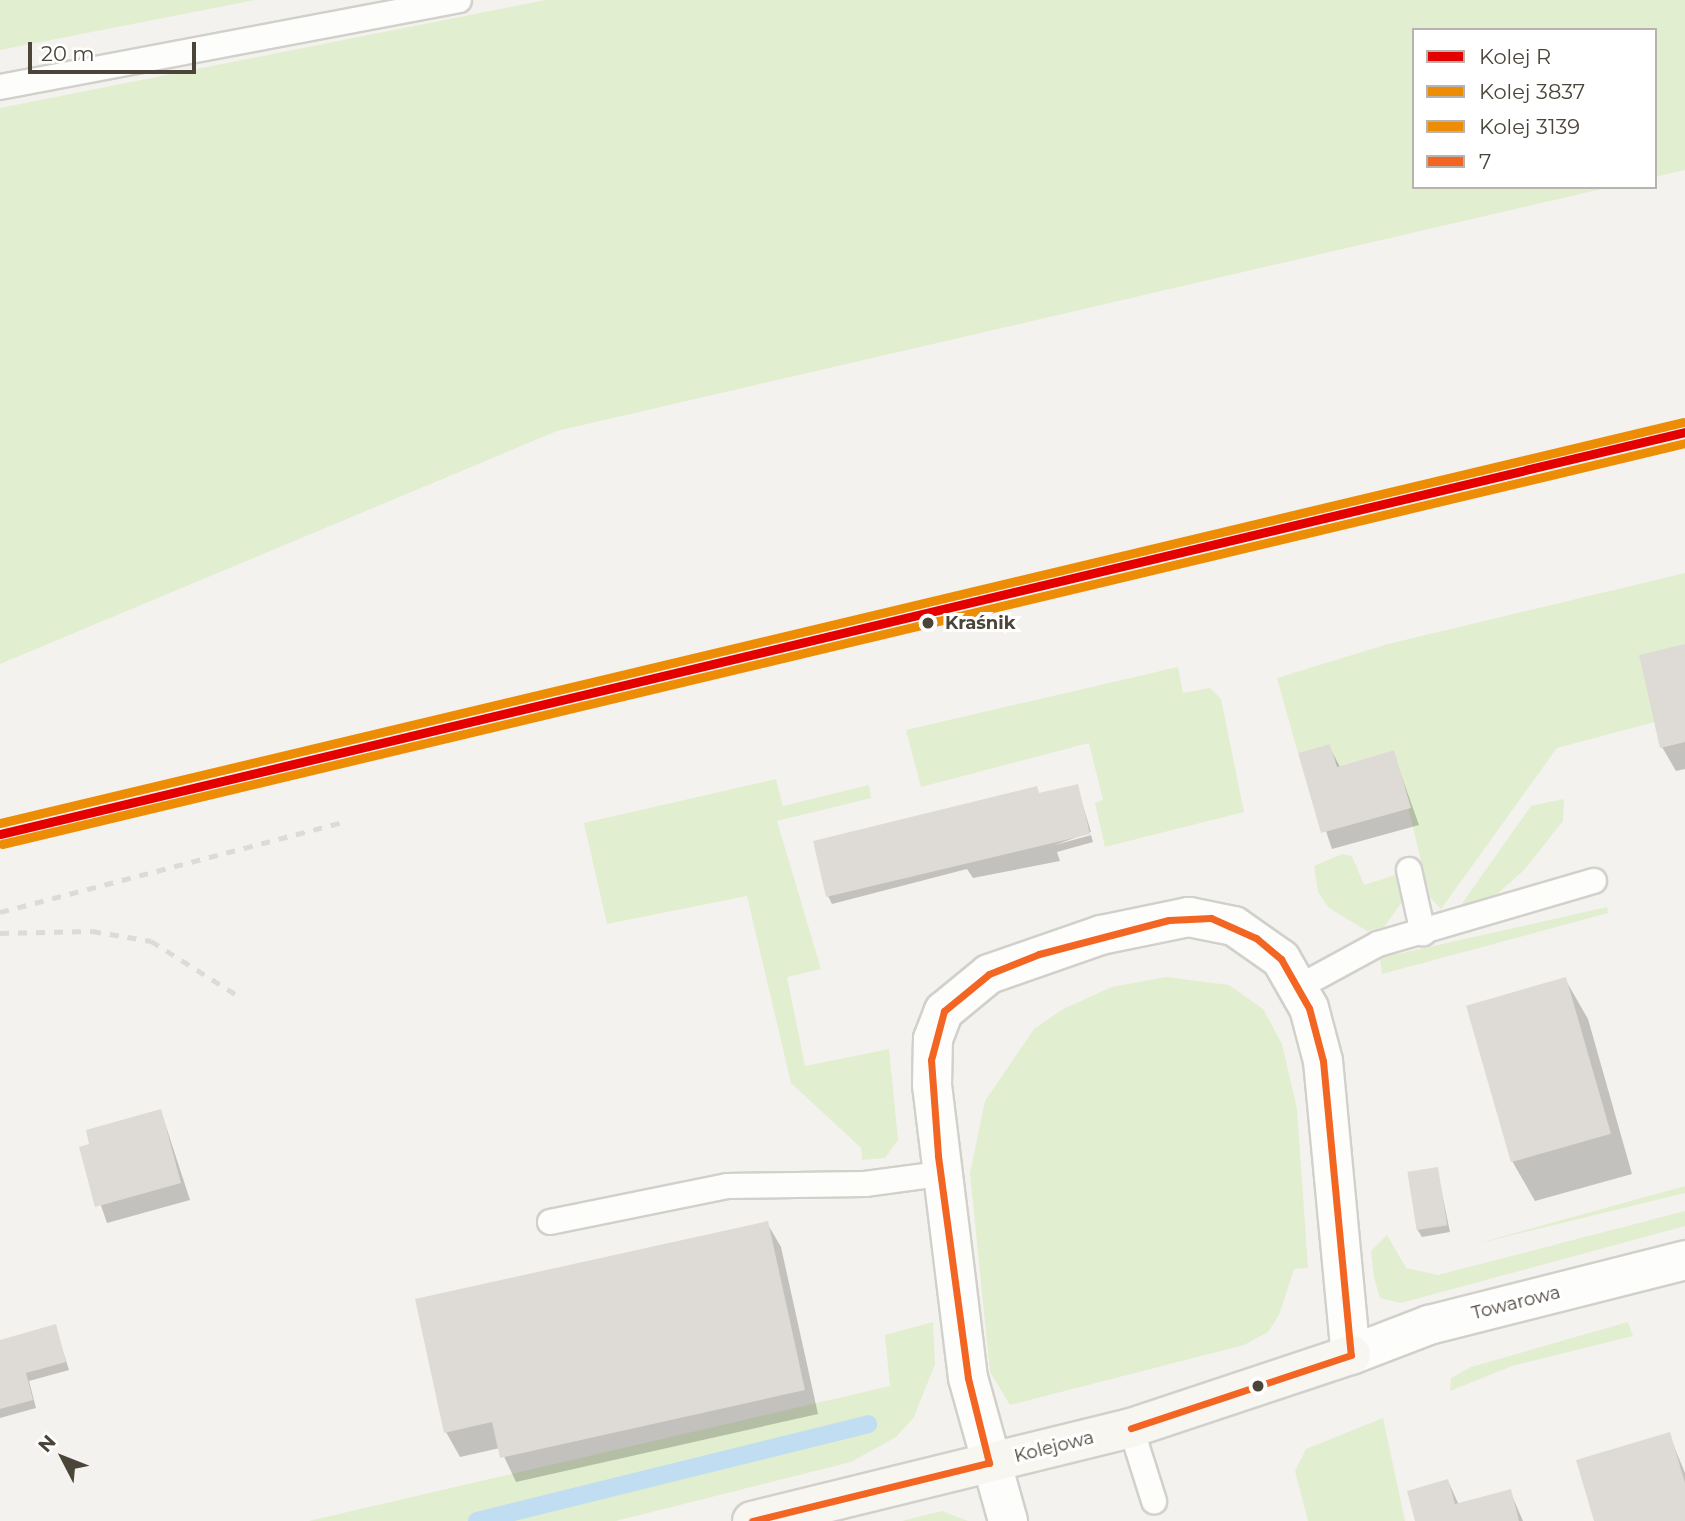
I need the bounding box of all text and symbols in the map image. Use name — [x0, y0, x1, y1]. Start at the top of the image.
scale bar — [32, 28, 200, 72]
legend — [1412, 28, 1657, 189]
text: 20 m — [41, 41, 95, 66]
text: Kolej R — [1479, 44, 1551, 69]
text: Kolej 3837 — [1479, 79, 1585, 104]
text: Kolej 3139 — [1479, 114, 1580, 139]
text: 7 — [1479, 149, 1491, 174]
marker: Kraśnik — [917, 612, 939, 634]
place label: Kraśnik — [945, 612, 1016, 634]
street label: Towarowa — [1469, 1282, 1563, 1324]
unlabelled marker — [1251, 1379, 1265, 1393]
north arrow — [28, 1423, 98, 1493]
street label: Kolejowa — [1012, 1427, 1096, 1467]
text: N — [33, 1430, 61, 1457]

